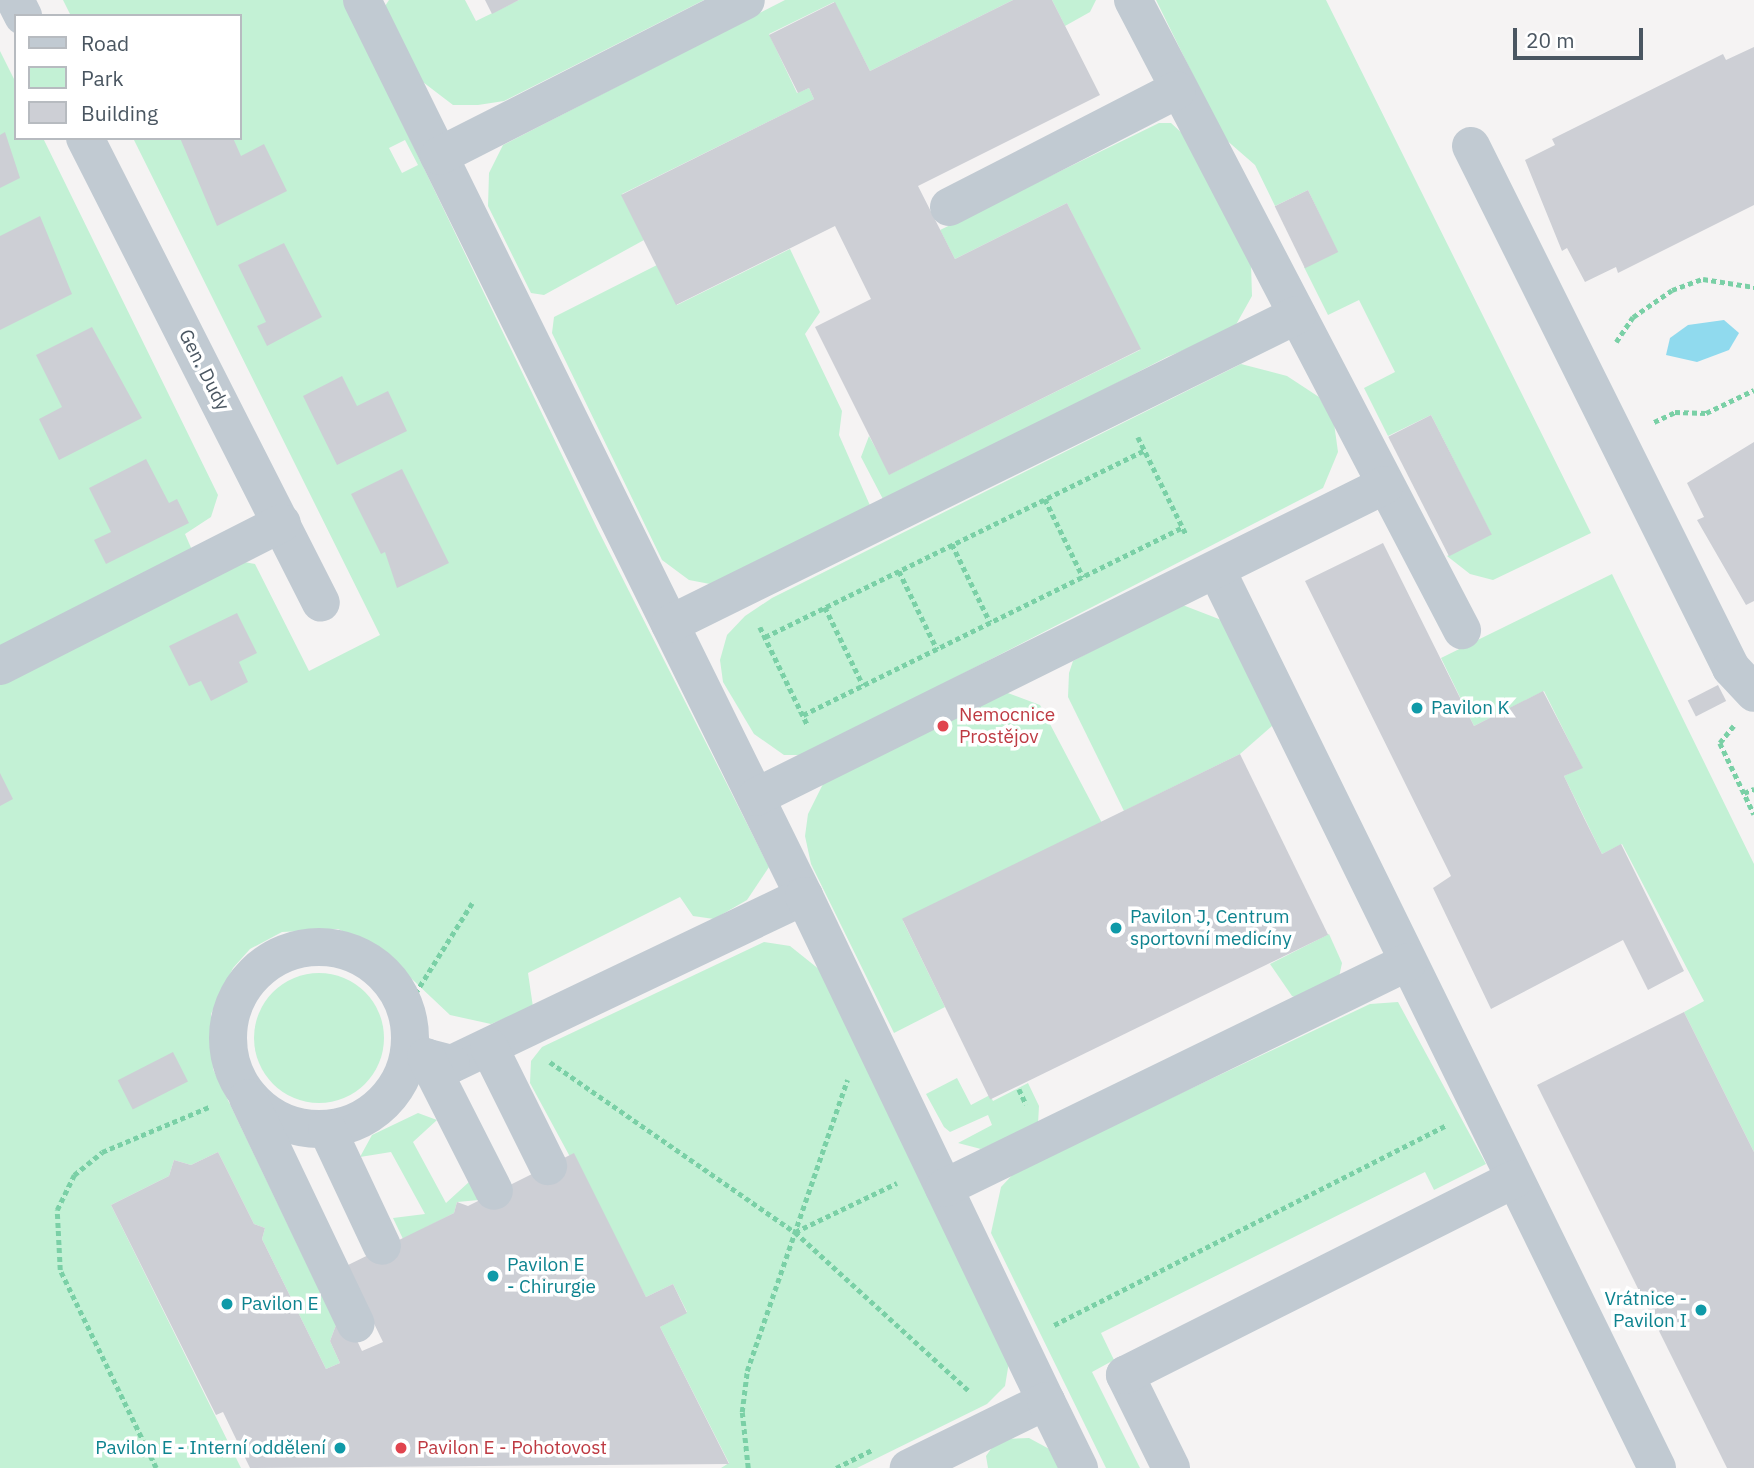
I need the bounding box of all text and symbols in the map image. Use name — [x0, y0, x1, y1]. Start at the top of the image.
legend — [14, 14, 242, 140]
scale bar — [1516, 14, 1646, 58]
text: 20 m — [1526, 26, 1575, 54]
text: Road — [81, 29, 129, 57]
text: Park — [81, 64, 124, 92]
text: Building — [81, 99, 158, 127]
street label: Gen. Dudy — [174, 326, 234, 414]
place label: Pavilon K — [1431, 697, 1510, 719]
marker: Pavilon K — [1409, 700, 1425, 716]
place label: Nemocnice Prostějov — [959, 704, 1055, 748]
marker: Nemocnice Prostějov — [933, 716, 953, 736]
place label: Pavilon J, Centrum sportovní medicíny — [1130, 906, 1292, 950]
marker: Pavilon J, Centrum sportovní medicíny — [1108, 920, 1124, 936]
place label: Pavilon E - Chirurgie — [507, 1254, 596, 1298]
marker: Pavilon E - Chirurgie — [485, 1268, 501, 1284]
place label: Vrátnice - Pavilon I — [1605, 1288, 1687, 1332]
place label: Pavilon E — [241, 1293, 319, 1315]
marker: Pavilon E — [219, 1296, 235, 1312]
marker: Vrátnice - Pavilon I — [1693, 1302, 1709, 1318]
place label: Pavilon E - Interní oddělení — [95, 1437, 326, 1459]
place label: Pavilon E - Pohotovost — [417, 1437, 607, 1459]
marker: Pavilon E - Pohotovost — [391, 1438, 411, 1458]
marker: Pavilon E - Interní oddělení — [332, 1440, 348, 1456]

